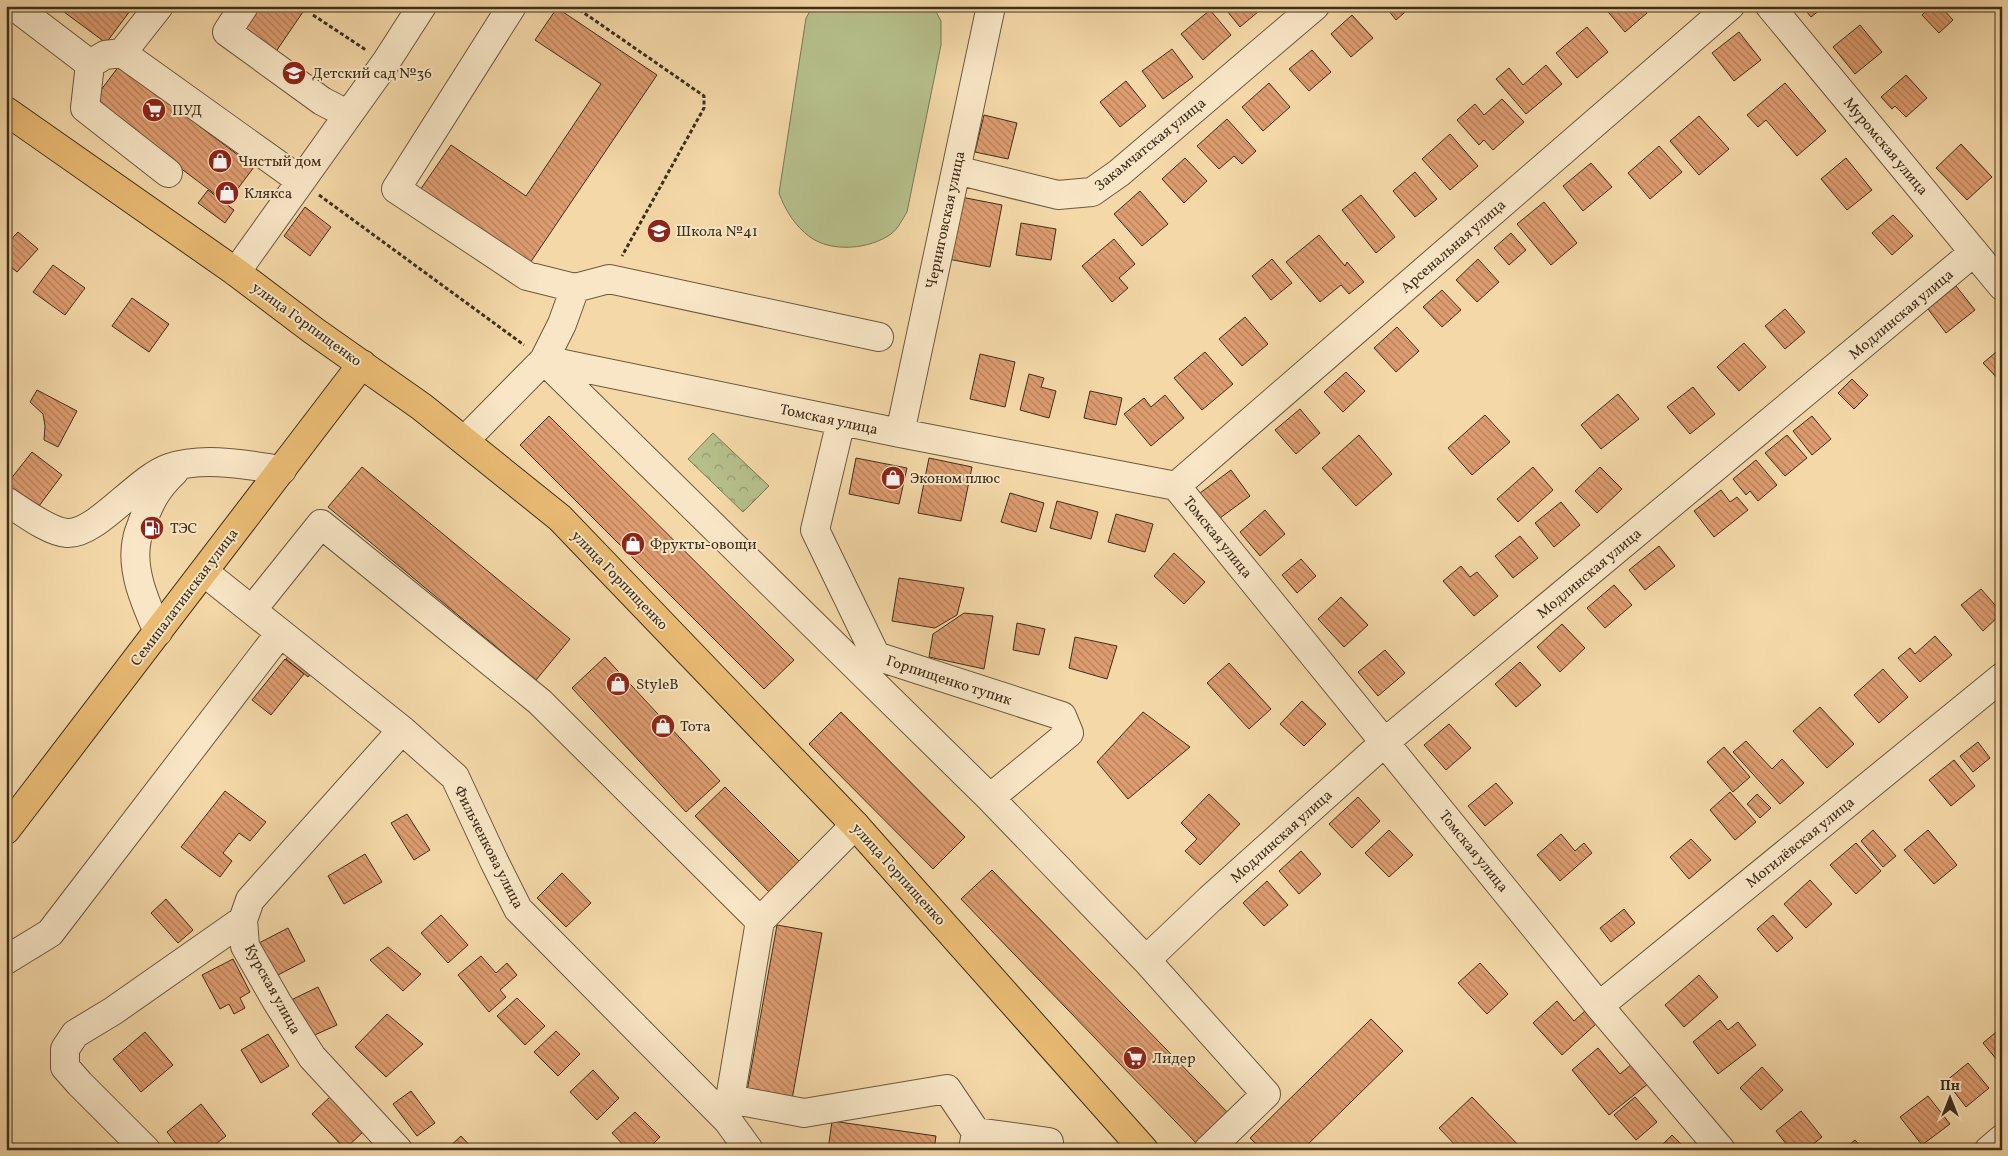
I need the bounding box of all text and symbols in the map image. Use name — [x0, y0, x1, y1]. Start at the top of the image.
school or university icon: Детский сад №36 — [281, 60, 307, 86]
place label: Детский сад №36 — [312, 64, 432, 85]
street label: Закамчатская улица — [1091, 93, 1211, 197]
street label: Муромская улица — [1838, 93, 1932, 201]
supermarket icon: ПУД — [141, 97, 167, 123]
place label: ПУД — [172, 101, 202, 122]
shop icon: Чистый дом — [207, 148, 233, 174]
street label: Черниговская улица — [922, 149, 971, 291]
place label: Чистый дом — [238, 152, 321, 173]
shop icon: Клякса — [214, 180, 240, 206]
place label: Клякса — [244, 184, 292, 205]
street label: Арсенальная улица — [1397, 195, 1511, 299]
school or university icon: Школа №41 — [646, 218, 672, 244]
place label: Школа №41 — [676, 222, 758, 243]
street label: Модлинская улица — [1845, 265, 1959, 365]
street label: улица Горпищенко — [247, 278, 366, 372]
street label: Томская улица — [778, 400, 880, 441]
shop icon: Эконом плюс — [880, 465, 906, 491]
place label: Эконом плюс — [910, 469, 1000, 490]
street label: Томская улица — [1177, 492, 1256, 583]
fuel station icon: ТЭС — [139, 515, 165, 541]
place label: ТЭС — [170, 519, 198, 540]
street label: Модлинская улица — [1533, 524, 1647, 624]
street label: Семипалатинская улица — [126, 525, 244, 671]
street label: улица Горпищенко — [566, 526, 672, 636]
shop icon: Фрукты-овощи — [620, 531, 646, 557]
place label: Фрукты-овощи — [650, 535, 757, 556]
street label: Горпищенко тупик — [883, 651, 1014, 712]
shop icon: StyleB — [605, 671, 631, 697]
place label: StyleB — [636, 675, 679, 696]
shop icon: Тота — [650, 713, 676, 739]
place label: Тота — [680, 717, 711, 738]
street label: Фильченкова улица — [447, 782, 528, 913]
street label: Модлинская улица — [1226, 786, 1338, 889]
street label: Могилёвская улица — [1742, 793, 1860, 894]
street label: Томская улица — [1433, 806, 1512, 897]
street label: улица Горпищенко — [846, 819, 950, 931]
street label: Курская улица — [238, 941, 305, 1039]
supermarket icon: Лидер — [1122, 1045, 1148, 1071]
place label: Лидер — [1152, 1049, 1195, 1070]
north arrow — [1926, 1074, 1976, 1124]
text: Пн — [1940, 1077, 1960, 1096]

